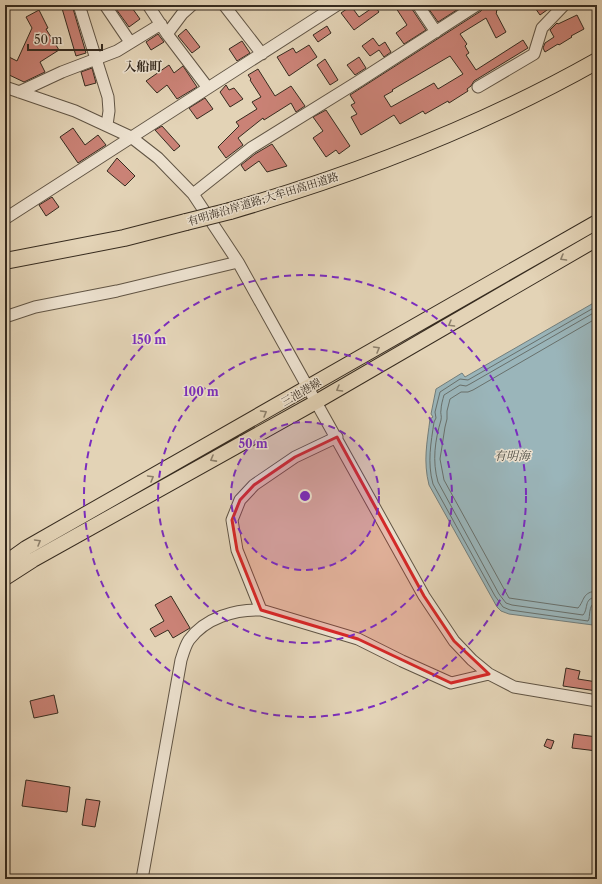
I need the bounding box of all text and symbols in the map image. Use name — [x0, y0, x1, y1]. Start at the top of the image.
scale bar — [28, 26, 102, 52]
text: 50 m — [34, 32, 63, 47]
district label: 入船町 — [123, 58, 163, 74]
street label: 有明海沿岸道路;大牟田高田道路 — [186, 169, 340, 229]
one-way arrow — [560, 253, 567, 261]
one-way arrow — [448, 319, 455, 326]
text: 150 m — [132, 332, 166, 347]
one-way arrow — [373, 346, 380, 353]
street label: 三池港線 — [278, 375, 324, 409]
text: 100 m — [183, 384, 219, 399]
one-way arrow — [336, 384, 343, 392]
one-way arrow — [260, 411, 267, 418]
text: 50 m — [238, 436, 268, 451]
water label: 有明海 — [494, 448, 532, 463]
one-way arrow — [210, 455, 217, 462]
one-way arrow — [147, 475, 154, 482]
centre of rings — [298, 489, 312, 503]
one-way arrow — [34, 539, 41, 546]

